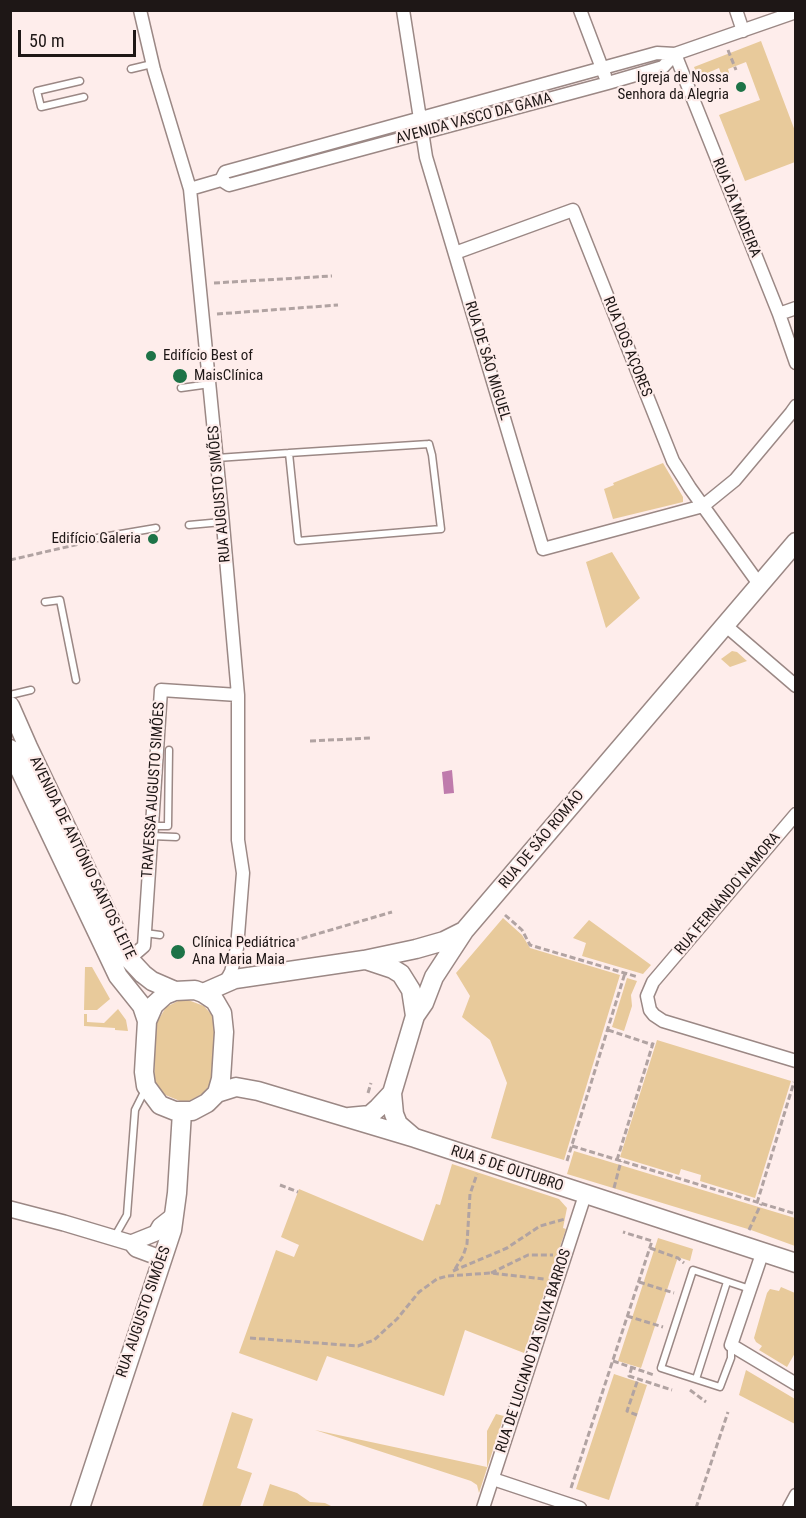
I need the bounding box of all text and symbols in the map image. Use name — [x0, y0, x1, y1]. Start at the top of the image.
scale bar — [21, 18, 140, 56]
text: 50 m — [29, 30, 64, 51]
place label: Igreja de Nossa Senhora da Alegria — [617, 69, 729, 104]
marker: Igreja de Nossa Senhora da Alegria — [734, 80, 748, 94]
street label: AVENIDA VASCO DA GAMA — [394, 89, 554, 149]
street label: RUA DA MADEIRA — [708, 156, 764, 260]
street label: RUA DOS AÇORES — [599, 294, 655, 400]
street label: RUA DE SÃO MIGUEL — [460, 299, 514, 423]
place label: Edifício Best of — [163, 347, 253, 365]
marker: Edifício Best of — [144, 349, 158, 363]
marker: MaisClínica — [171, 367, 189, 385]
place label: MaisClínica — [194, 367, 263, 385]
street label: RUA AUGUSTO SIMÕES — [205, 425, 235, 563]
place label: Edifício Galeria — [51, 530, 141, 548]
marker: Edifício Galeria — [146, 532, 160, 546]
street label: TRAVESSA AUGUSTO SIMÕES — [139, 701, 169, 879]
street label: AVENIDA DE ANTÓNIO SANTOS LEITE — [25, 754, 139, 962]
street label: RUA DE SÃO ROMÃO — [496, 787, 588, 893]
street label: RUA FERNANDO NAMORA — [671, 829, 785, 959]
place label: Clínica Pediátrica Ana Maria Maia — [192, 934, 296, 969]
marker: Clínica Pediátrica Ana Maria Maia — [169, 943, 187, 961]
street label: RUA 5 DE OUTUBRO — [448, 1142, 566, 1196]
street label: RUA AUGUSTO SIMÕES — [113, 1244, 175, 1380]
street label: RUA DE LUCIANO DA SILVA BARROS — [493, 1247, 575, 1455]

